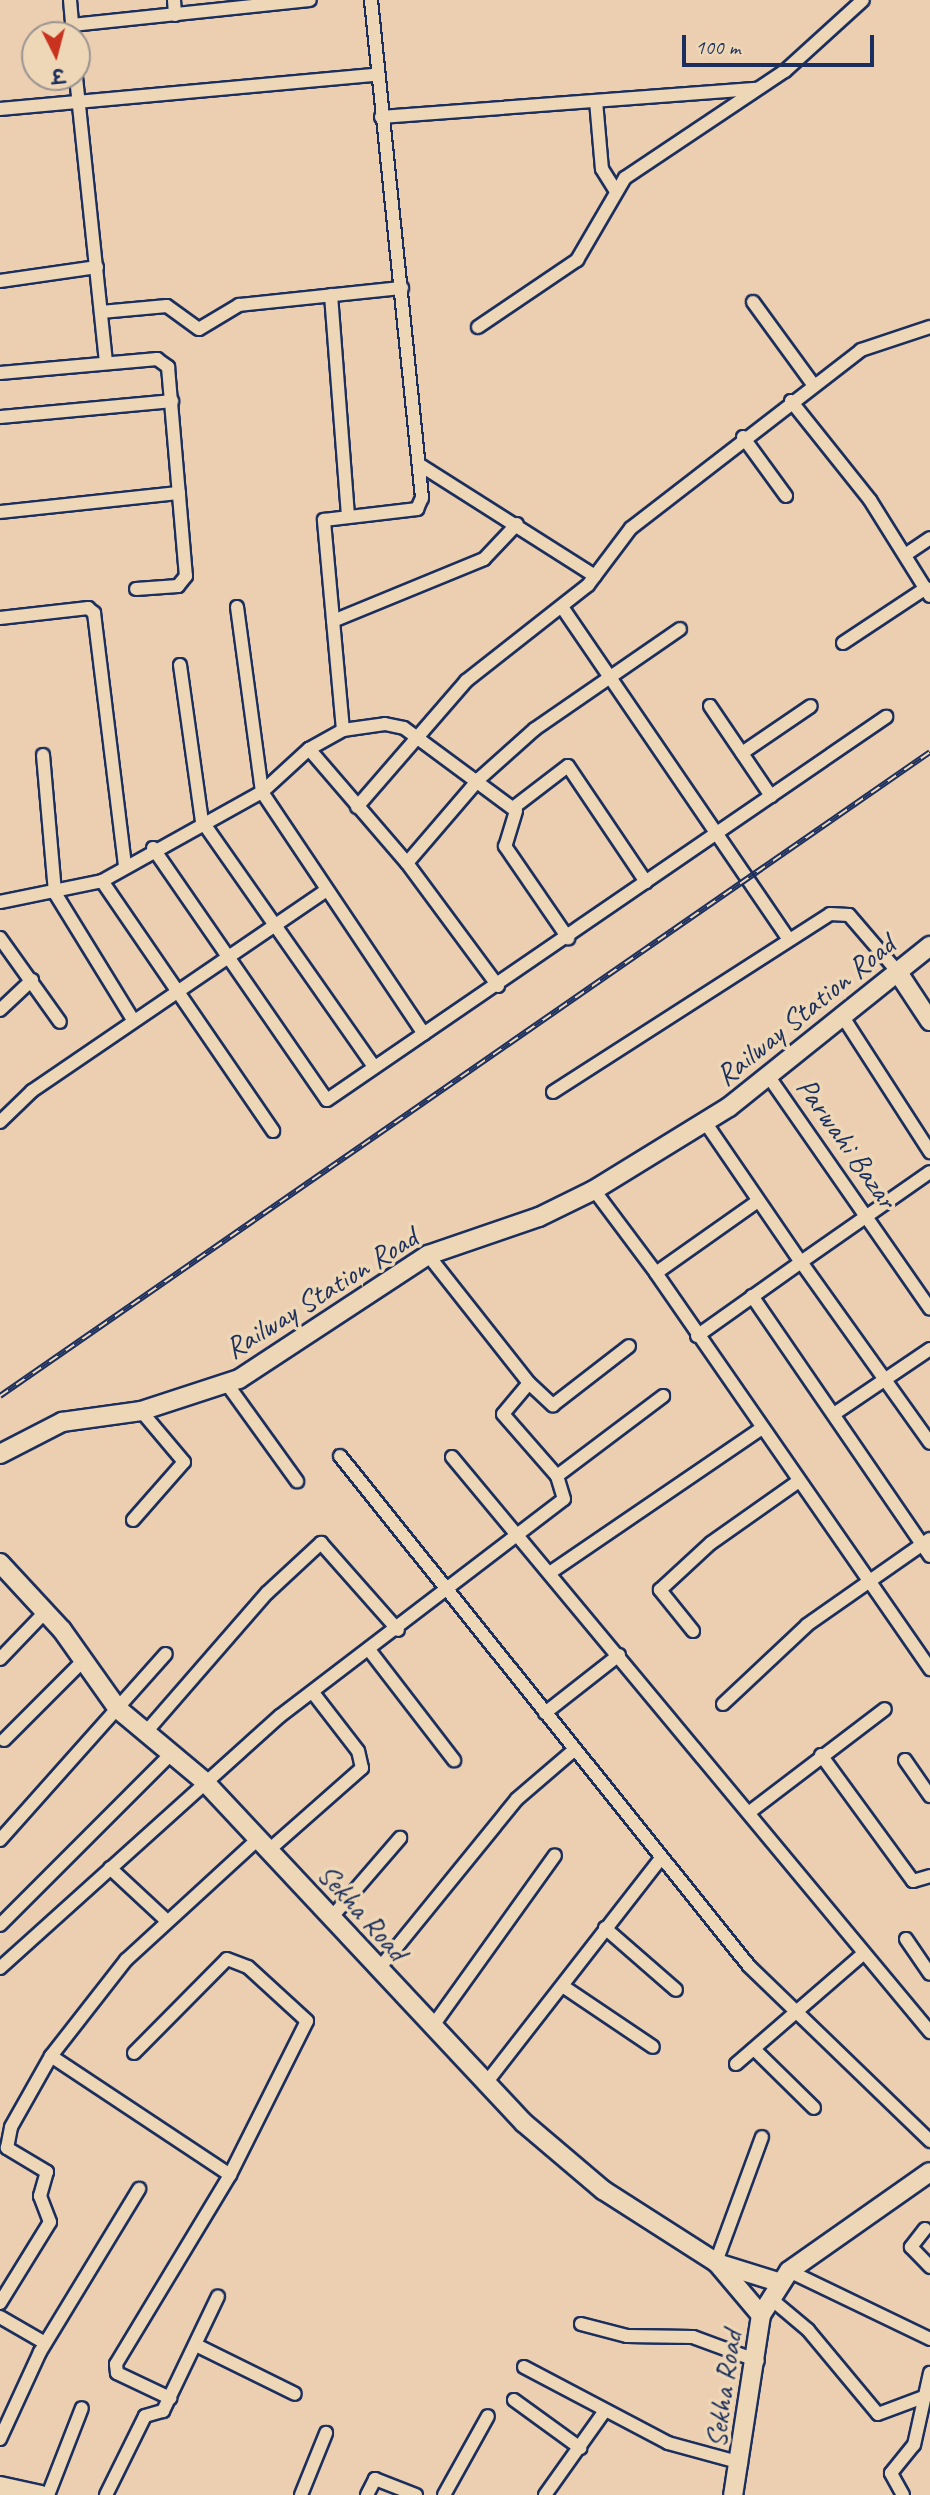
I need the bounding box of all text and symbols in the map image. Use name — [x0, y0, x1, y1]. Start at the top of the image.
north arrow — [21, 21, 91, 91]
scale bar — [685, 21, 878, 65]
text: 100 m — [695, 34, 740, 60]
text: उ — [50, 62, 66, 87]
street label: Railway Station Road — [708, 927, 902, 1093]
street label: Parwahi Bazar — [789, 1071, 905, 1215]
street label: Railway Station Road — [218, 1219, 424, 1367]
street label: Sekha Road — [310, 1856, 416, 1968]
street label: Sekha Road — [697, 2328, 749, 2450]

